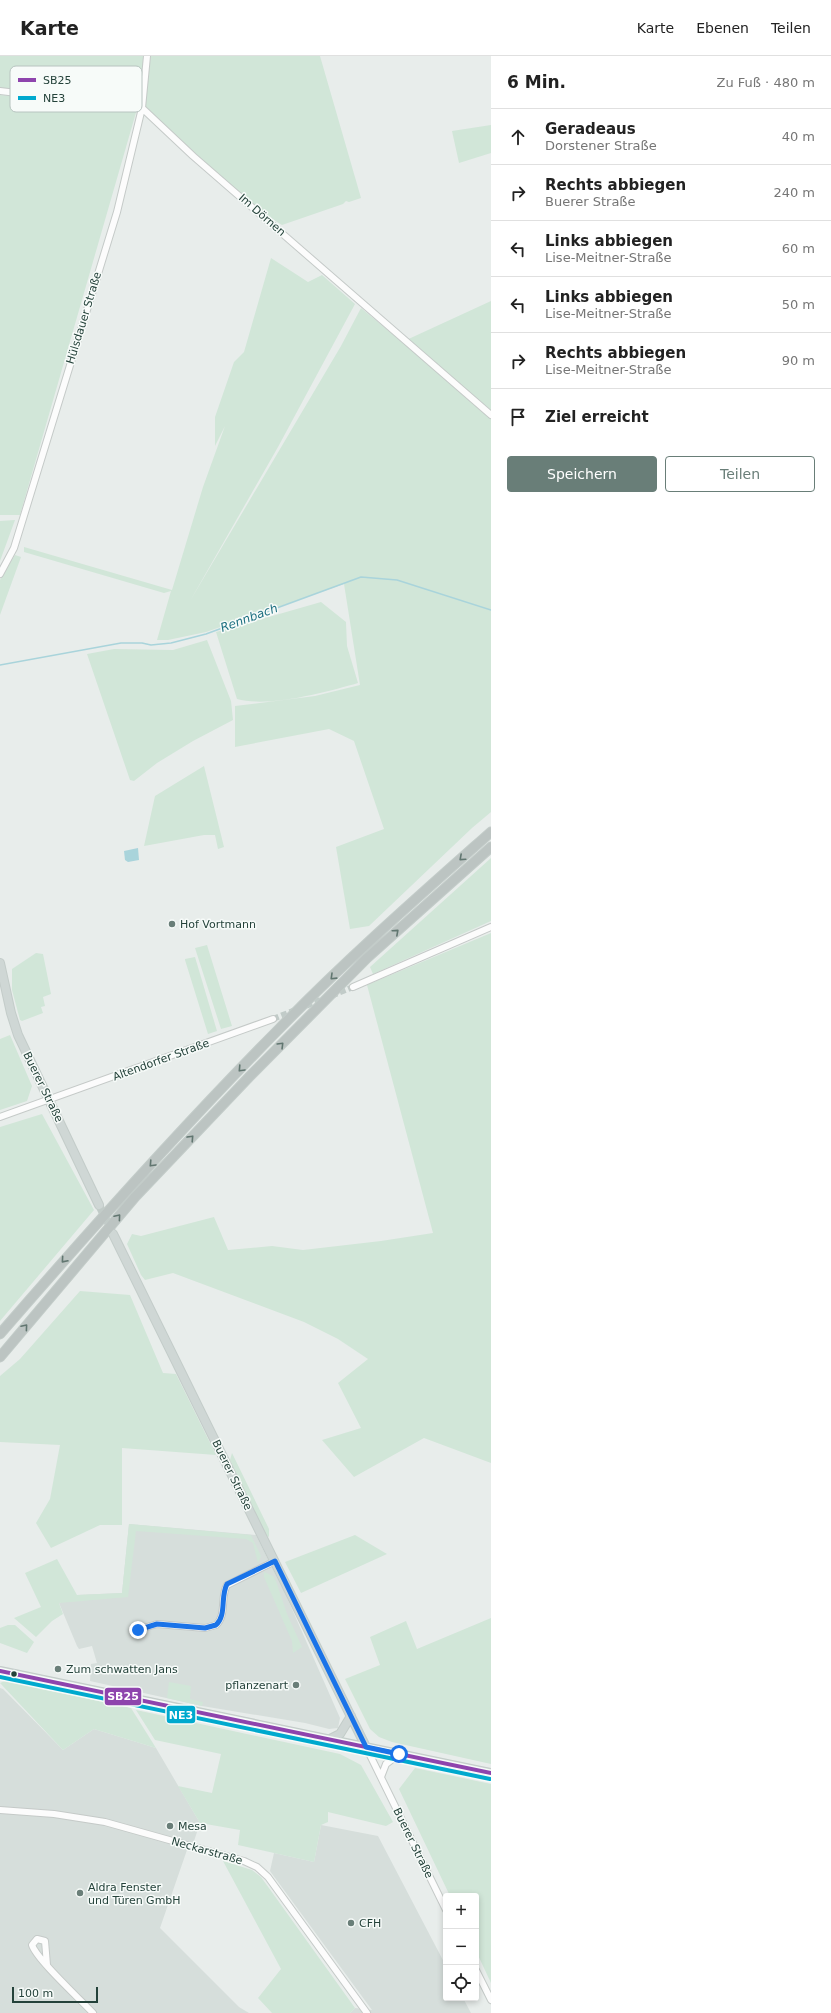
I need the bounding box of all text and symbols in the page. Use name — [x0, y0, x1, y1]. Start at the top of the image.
text: Karte — [20, 17, 79, 39]
text: Karte — [637, 20, 674, 36]
text: Ebenen — [696, 20, 749, 36]
text: Teilen — [771, 20, 811, 36]
legend — [10, 66, 142, 112]
text: 6 Min. — [507, 72, 566, 92]
text: SB25 — [43, 74, 72, 87]
text: Zu Fuß · 480 m — [717, 75, 815, 90]
text: NE3 — [43, 92, 65, 105]
text: Geradeaus — [545, 120, 636, 138]
icon: ahead — [507, 126, 529, 148]
text: 40 m — [782, 129, 815, 144]
text: Dorstener Straße — [545, 138, 657, 153]
text: Rechts abbiegen — [545, 176, 686, 194]
icon: right — [507, 182, 529, 204]
text: 240 m — [773, 185, 815, 200]
street label: Im Dörnen — [236, 191, 288, 239]
text: Buerer Straße — [545, 194, 636, 209]
text: Links abbiegen — [545, 232, 673, 250]
icon: left — [507, 238, 529, 260]
text: 60 m — [782, 241, 815, 256]
text: Lise-Meitner-Straße — [545, 250, 672, 265]
street label: Hülsdauer Straße — [64, 270, 104, 366]
text: Links abbiegen — [545, 288, 673, 306]
icon: left — [507, 294, 529, 316]
text: 50 m — [782, 297, 815, 312]
text: Lise-Meitner-Straße — [545, 306, 672, 321]
text: Rechts abbiegen — [545, 344, 686, 362]
icon: right — [507, 350, 529, 372]
text: 90 m — [782, 353, 815, 368]
text: Lise-Meitner-Straße — [545, 362, 672, 377]
icon: arrive — [507, 406, 529, 428]
text: Ziel erreicht — [545, 408, 649, 426]
button: Speichern — [507, 456, 657, 492]
button: Teilen — [665, 456, 815, 492]
water label: Rennbach — [218, 601, 280, 635]
one-way arrow — [459, 853, 467, 860]
place label: Hof Vortmann — [180, 918, 256, 931]
marker: Hof Vortmann — [167, 919, 177, 929]
one-way arrow — [391, 929, 399, 937]
one-way arrow — [330, 972, 338, 980]
street label: Altendorfer Straße — [111, 1036, 211, 1084]
one-way arrow — [276, 1042, 284, 1050]
street label: Buerer Straße — [20, 1050, 66, 1124]
one-way arrow — [238, 1064, 246, 1072]
one-way arrow — [186, 1135, 194, 1143]
one-way arrow — [150, 1159, 157, 1167]
one-way arrow — [114, 1215, 121, 1222]
one-way arrow — [62, 1255, 69, 1262]
one-way arrow — [21, 1324, 28, 1332]
street label: Buerer Straße — [209, 1438, 255, 1512]
route end — [129, 1621, 147, 1639]
place label: Zum schwatten Jans — [66, 1663, 178, 1676]
marker: Zum schwatten Jans — [53, 1664, 63, 1674]
unlabelled marker — [9, 1669, 19, 1679]
place label: pflanzenart — [225, 1679, 289, 1692]
marker: pflanzenart — [291, 1680, 301, 1690]
line badge: SB25 — [104, 1687, 142, 1706]
text: SB25 — [107, 1690, 139, 1703]
line badge: NE3 — [166, 1705, 196, 1724]
text: NE3 — [169, 1709, 193, 1722]
route start — [390, 1745, 408, 1763]
street label: Buerer Straße — [390, 1806, 436, 1880]
place label: Mesa — [178, 1820, 207, 1833]
marker: Mesa — [165, 1821, 175, 1831]
street label: Neckarstraße — [170, 1835, 244, 1867]
place label: Aldra Fenster und Türen GmbH — [88, 1881, 181, 1907]
marker: Aldra Fenster und Türen GmbH — [75, 1888, 85, 1898]
map controls — [443, 1893, 479, 2001]
button: + — [443, 1893, 479, 1929]
place label: CFH — [359, 1917, 381, 1930]
marker: CFH — [346, 1918, 356, 1928]
button: − — [443, 1929, 479, 1965]
button: locate — [443, 1965, 479, 2001]
scale bar — [12, 1985, 98, 2004]
text: 100 m — [18, 1987, 53, 2000]

